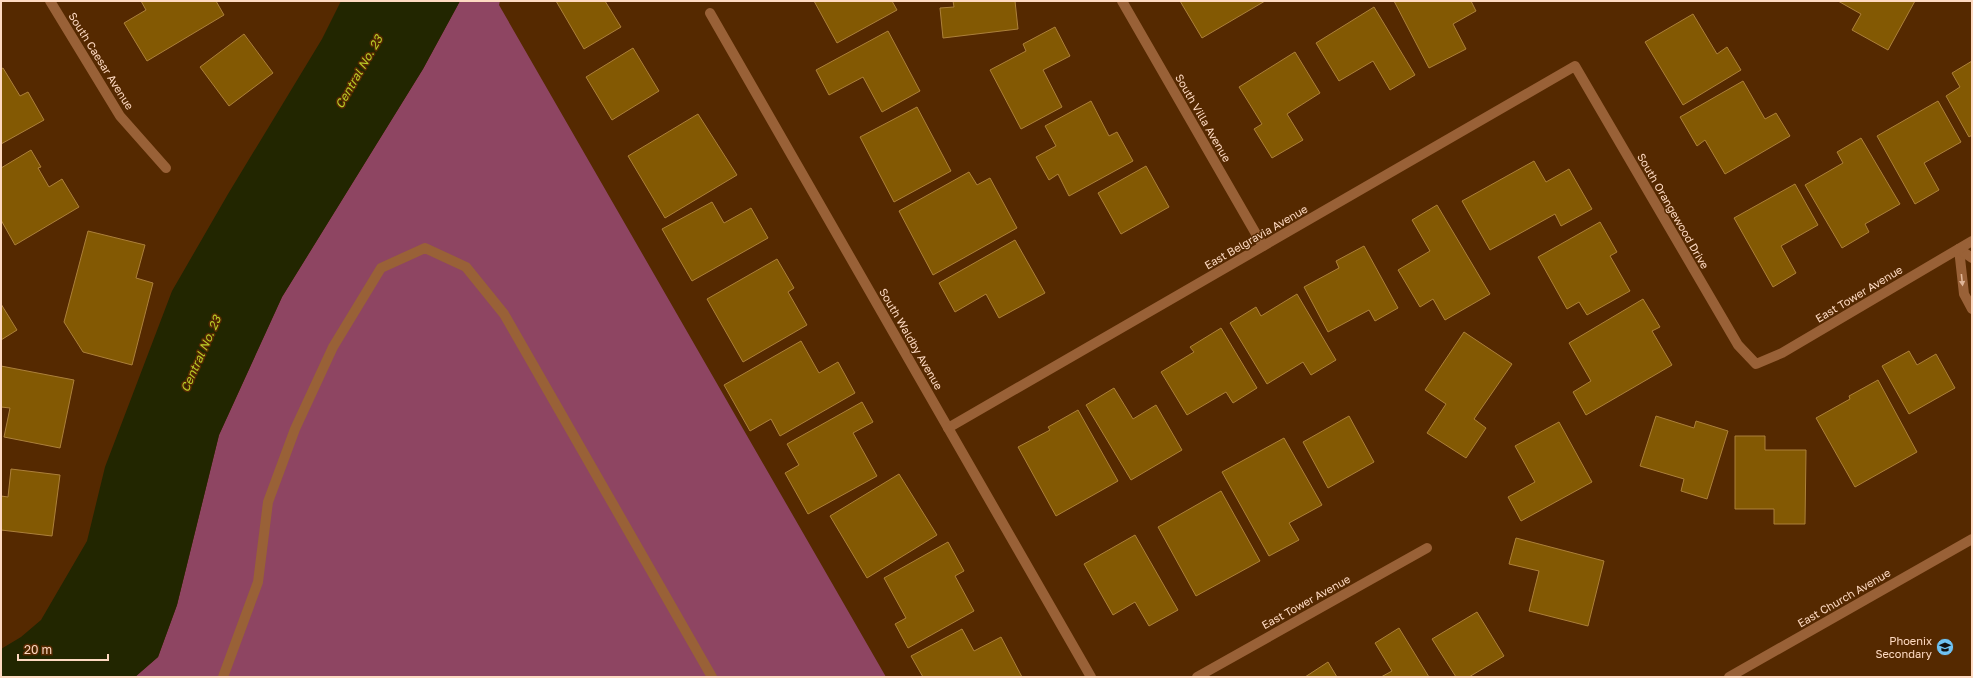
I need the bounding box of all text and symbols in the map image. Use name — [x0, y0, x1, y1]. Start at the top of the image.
street label: South Caesar Avenue — [66, 10, 137, 112]
water label: Central No. 23 — [332, 32, 386, 111]
street label: South Villa Avenue — [1173, 71, 1234, 164]
street label: South Orangewood Drive — [1635, 151, 1712, 271]
street label: East Belgravia Avenue — [1202, 202, 1310, 271]
street label: East Tower Avenue — [1813, 262, 1905, 325]
one-way arrow — [1959, 274, 1965, 286]
street label: South Waldby Avenue — [877, 286, 946, 392]
water label: Central No. 23 — [177, 312, 224, 394]
street label: East Church Avenue — [1795, 566, 1893, 630]
street label: East Tower Avenue — [1259, 572, 1352, 631]
place label: Phoenix Secondary — [1875, 634, 1932, 660]
scale bar — [18, 636, 108, 662]
school or university icon: Phoenix Secondary — [1935, 637, 1955, 657]
text: 20 m — [24, 642, 52, 657]

